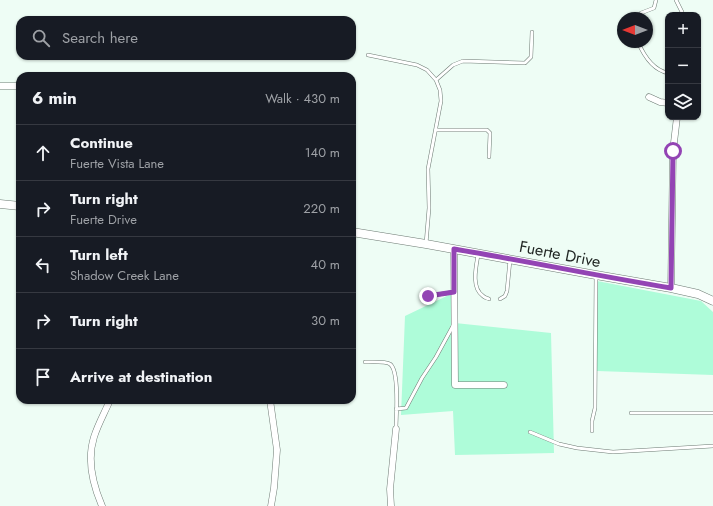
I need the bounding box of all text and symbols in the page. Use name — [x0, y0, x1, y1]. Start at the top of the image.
north arrow — [617, 12, 653, 48]
map controls — [665, 12, 701, 120]
button: + — [665, 12, 701, 48]
search box — [16, 16, 356, 60]
icon: search — [30, 27, 52, 49]
text: Search here — [62, 27, 138, 49]
button: − — [665, 48, 701, 84]
button: layers — [665, 84, 701, 120]
text: 6 min — [32, 86, 77, 110]
text: Walk · 430 m — [265, 89, 340, 108]
text: Continue — [70, 132, 133, 154]
icon: ahead — [32, 142, 54, 164]
route start — [664, 142, 682, 160]
text: 140 m — [305, 143, 340, 162]
text: Fuerte Vista Lane — [70, 154, 164, 173]
text: Turn right — [70, 188, 138, 210]
icon: right — [32, 198, 54, 220]
text: 220 m — [303, 199, 340, 218]
text: Fuerte Drive — [70, 210, 137, 229]
street label: Fuerte Drive — [517, 235, 603, 273]
text: Turn left — [70, 244, 128, 266]
icon: left — [32, 254, 54, 276]
text: 40 m — [311, 255, 340, 274]
text: Shadow Creek Lane — [70, 266, 179, 285]
route end — [419, 287, 437, 305]
icon: right — [32, 310, 54, 332]
text: Turn right — [70, 310, 138, 332]
text: 30 m — [311, 311, 340, 330]
icon: arrive — [32, 366, 54, 388]
text: Arrive at destination — [70, 366, 212, 388]

